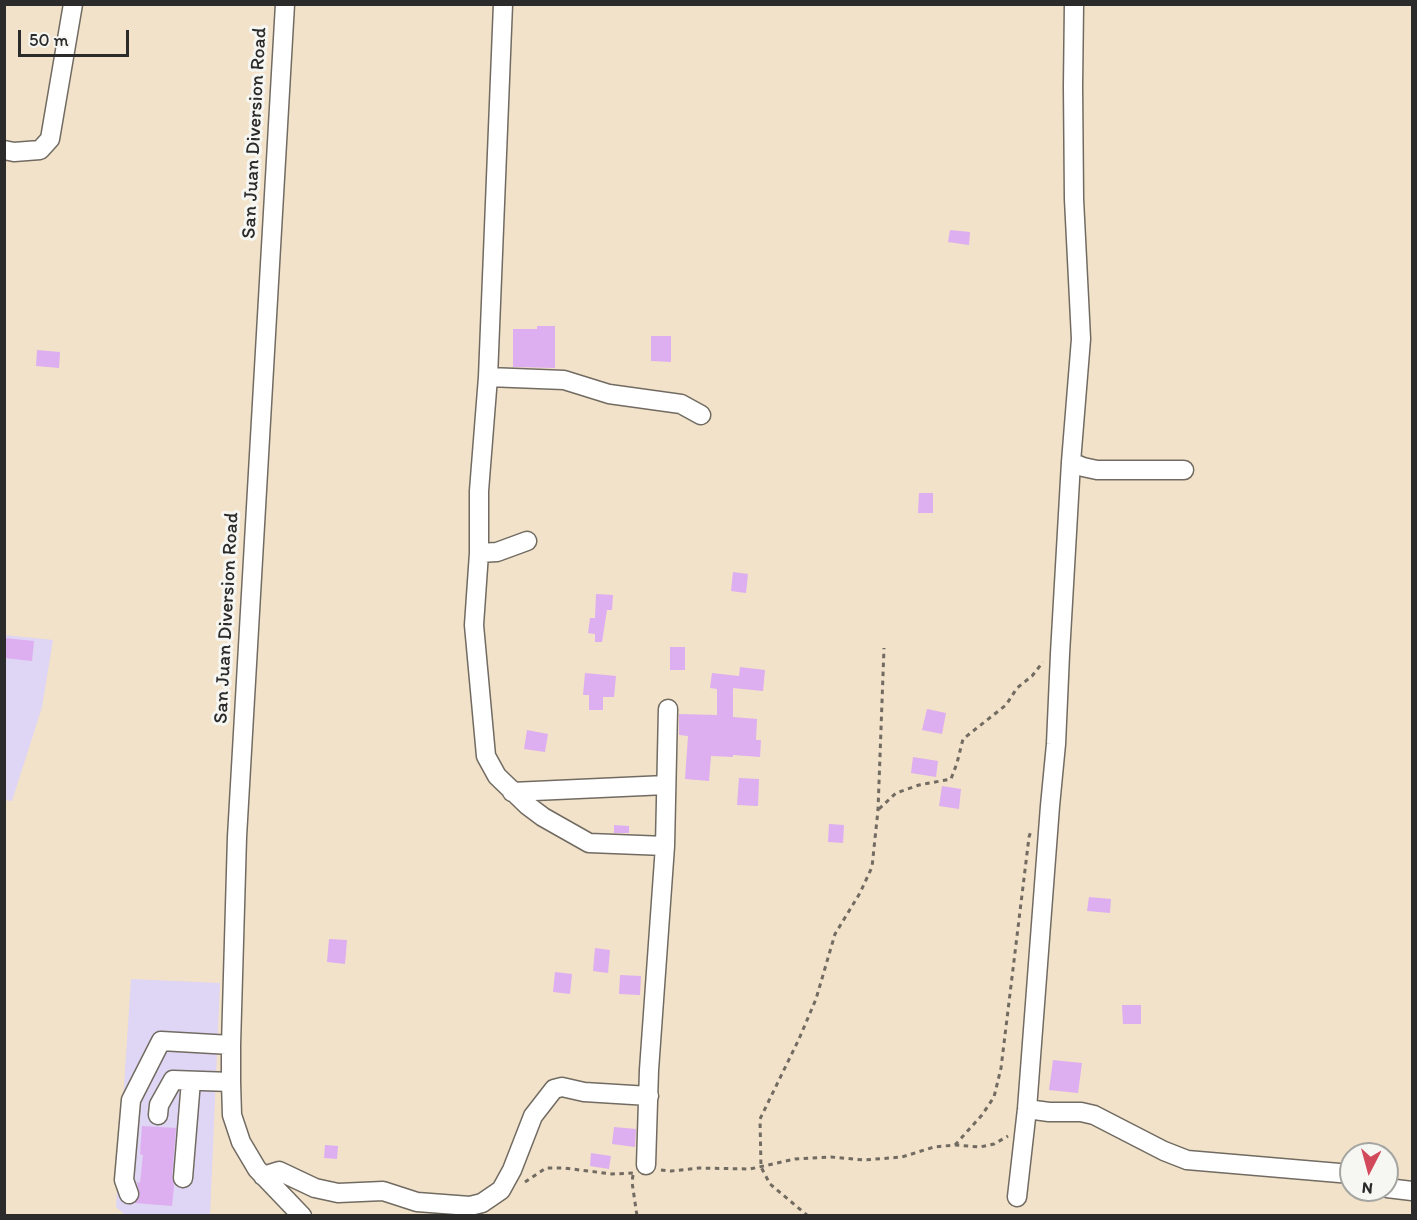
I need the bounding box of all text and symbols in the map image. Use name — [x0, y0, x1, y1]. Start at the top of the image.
scale bar — [21, 18, 132, 56]
street label: San Juan Diversion Road — [237, 27, 273, 239]
text: 50 m — [29, 29, 69, 51]
street label: San Juan Diversion Road — [209, 512, 245, 724]
north arrow — [1339, 1142, 1399, 1202]
text: N — [1361, 1178, 1374, 1198]

